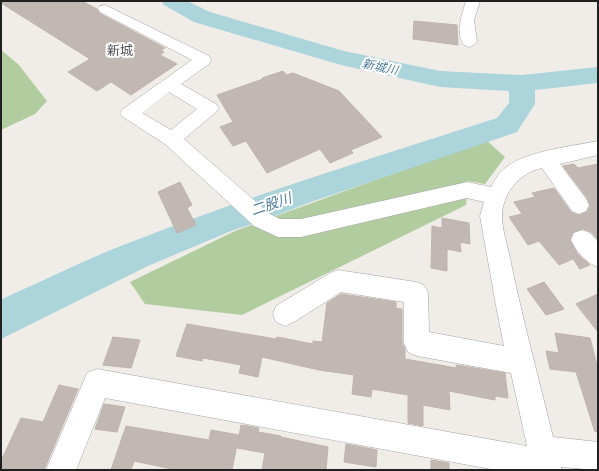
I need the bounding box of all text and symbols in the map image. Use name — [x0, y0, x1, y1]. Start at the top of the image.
district label: 新城 — [107, 42, 133, 59]
water label: 新城川 — [361, 55, 401, 79]
water label: 二股川 — [248, 188, 296, 219]

